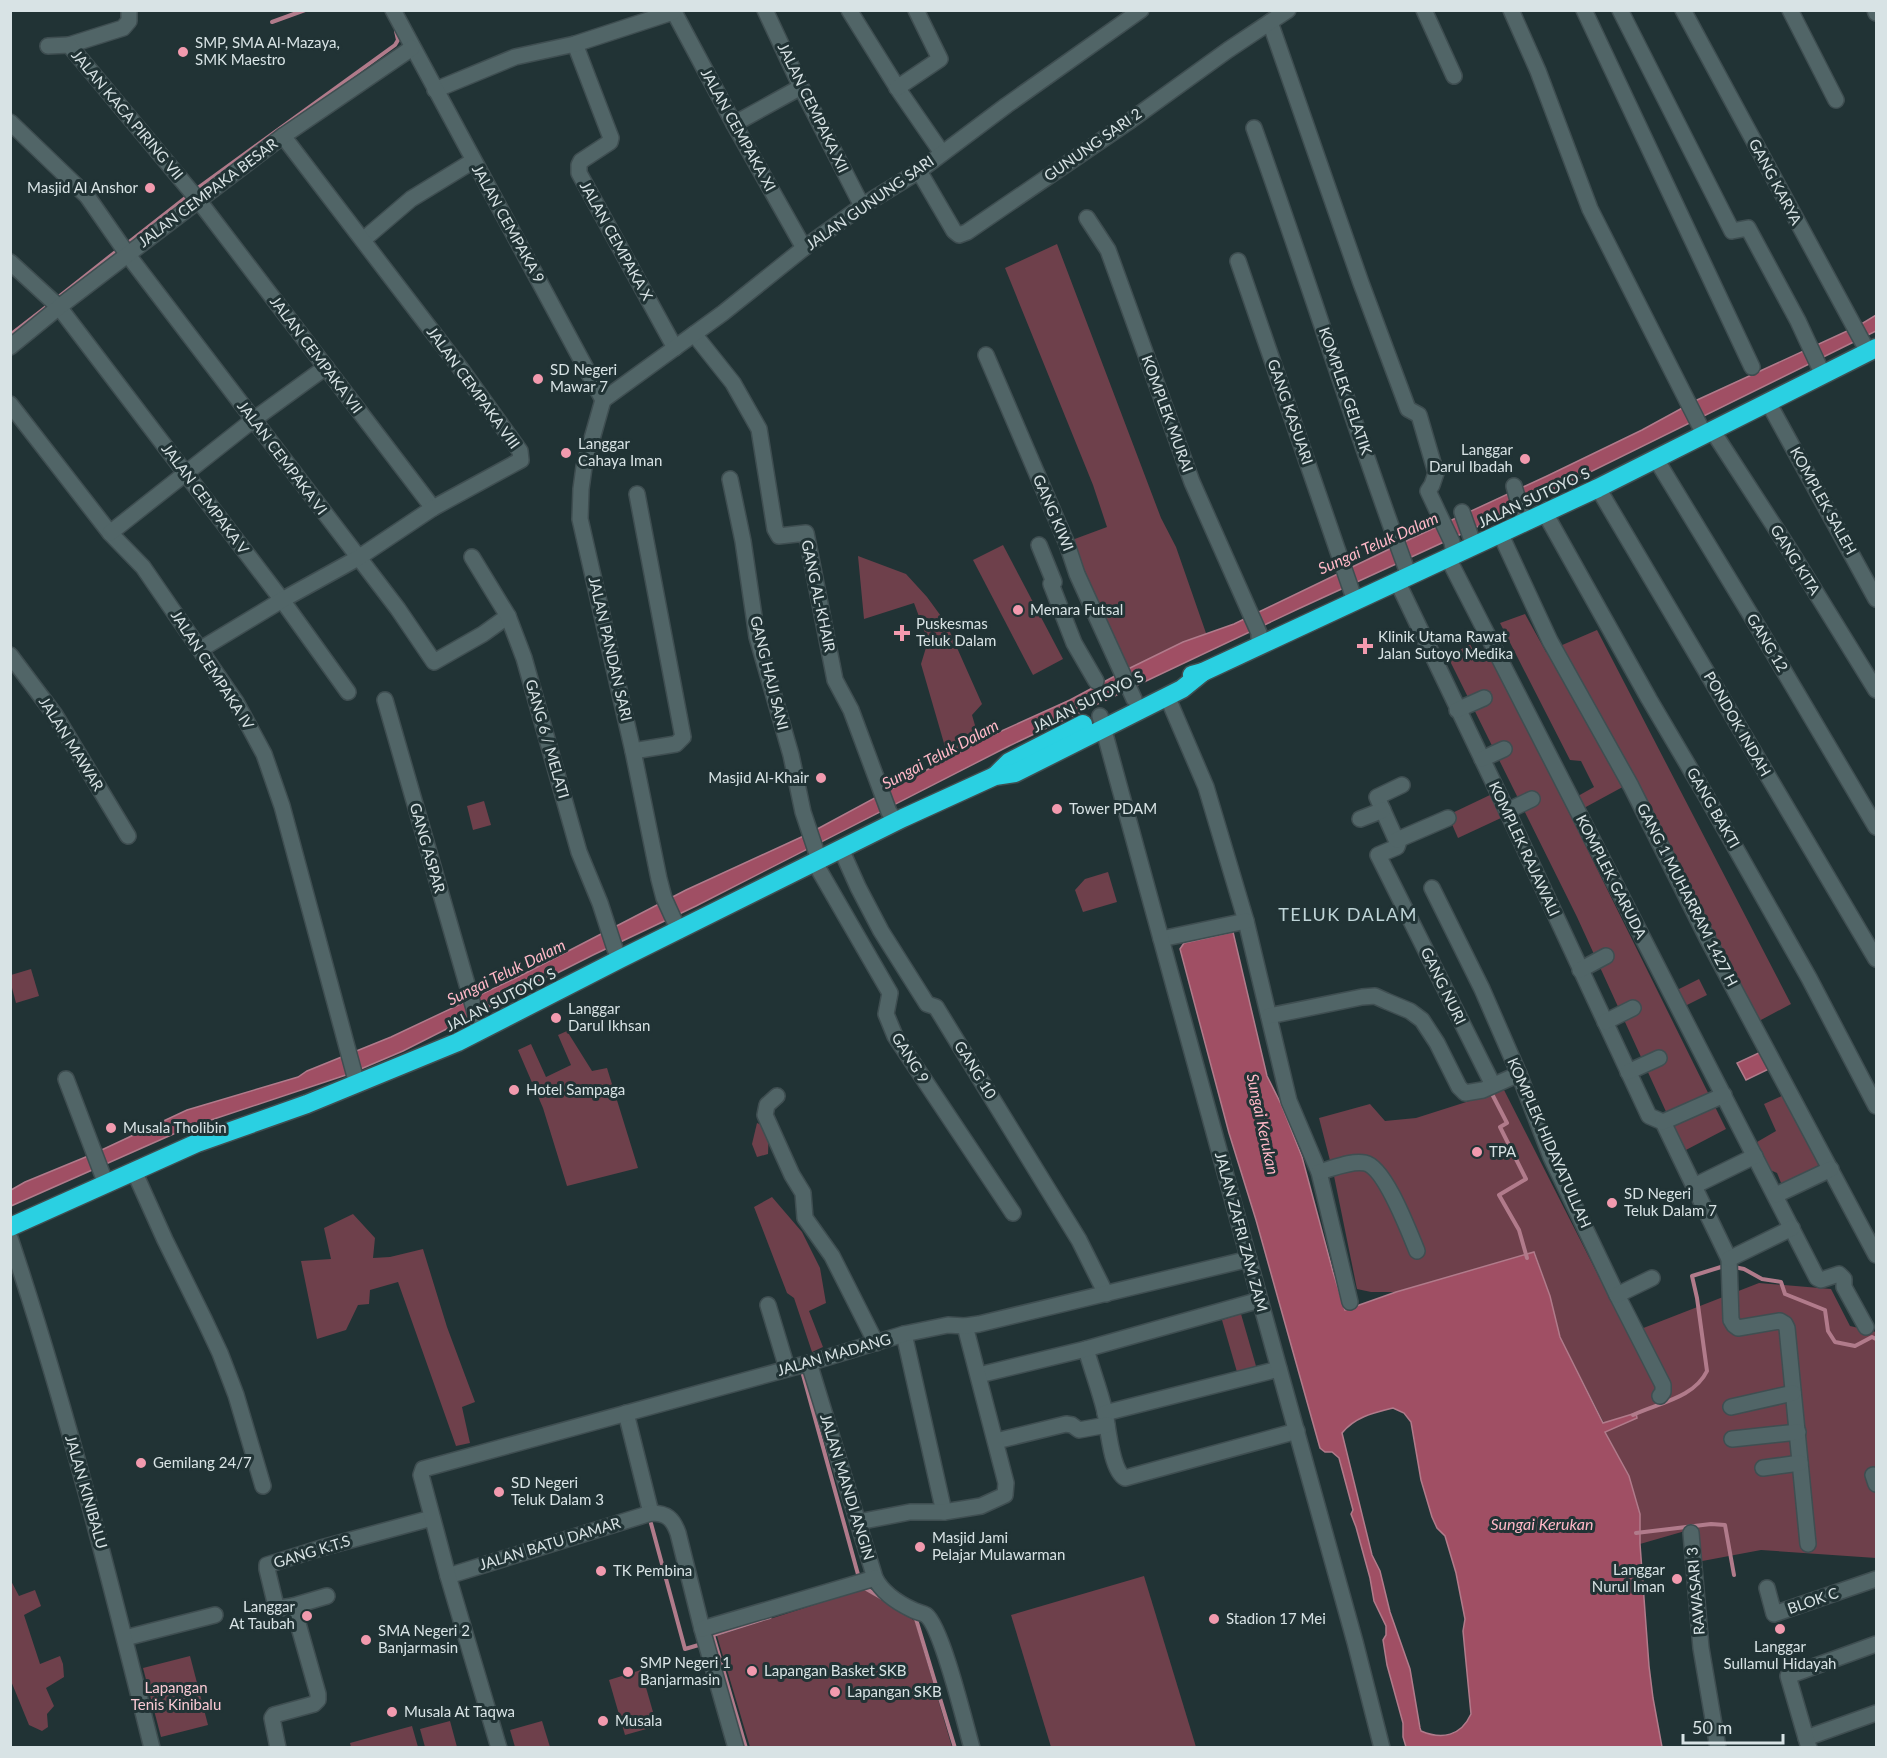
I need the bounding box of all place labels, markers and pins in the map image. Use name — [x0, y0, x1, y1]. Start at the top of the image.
place label: SMP, SMA Al-Mazaya, SMK Maestro — [195, 33, 340, 68]
marker: SMP, SMA Al-Mazaya, SMK Maestro — [176, 45, 190, 59]
place label: Masjid Al Anshor — [27, 178, 139, 196]
marker: Masjid Al Anshor — [143, 181, 157, 195]
place label: SD Negeri Mawar 7 — [550, 360, 617, 395]
marker: SD Negeri Mawar 7 — [531, 372, 545, 386]
place label: Langgar Cahaya Iman — [578, 434, 662, 469]
place label: Langgar Darul Ibadah — [1429, 440, 1514, 475]
marker: Langgar Cahaya Iman — [559, 446, 573, 460]
marker: Langgar Darul Ibadah — [1518, 452, 1532, 466]
place label: Menara Futsal — [1030, 600, 1123, 618]
marker: Menara Futsal — [1011, 603, 1025, 617]
place label: Puskesmas Teluk Dalam — [916, 614, 996, 649]
marker: Puskesmas Teluk Dalam — [893, 624, 911, 642]
place label: Klinik Utama Rawat Jalan Sutoyo Medika — [1378, 627, 1513, 662]
marker: Klinik Utama Rawat Jalan Sutoyo Medika — [1356, 637, 1374, 655]
place label: Masjid Al-Khair — [708, 768, 810, 786]
marker: Masjid Al-Khair — [814, 771, 828, 785]
place label: Tower PDAM — [1069, 799, 1157, 817]
marker: Tower PDAM — [1050, 802, 1064, 816]
place label: Langgar Darul Ikhsan — [568, 999, 650, 1034]
marker: Langgar Darul Ikhsan — [549, 1011, 563, 1025]
place label: Hotel Sampaga — [526, 1080, 625, 1098]
marker: Hotel Sampaga — [507, 1083, 521, 1097]
place label: Musala Tholibin — [123, 1118, 227, 1136]
marker: Musala Tholibin — [104, 1121, 118, 1135]
place label: TPA — [1489, 1142, 1517, 1160]
marker: TPA — [1470, 1145, 1484, 1159]
place label: SD Negeri Teluk Dalam 7 — [1624, 1184, 1717, 1219]
marker: SD Negeri Teluk Dalam 7 — [1605, 1196, 1619, 1210]
place label: Gemilang 24/7 — [153, 1453, 252, 1471]
marker: Gemilang 24/7 — [134, 1456, 148, 1470]
place label: SD Negeri Teluk Dalam 3 — [511, 1473, 604, 1508]
marker: SD Negeri Teluk Dalam 3 — [492, 1485, 506, 1499]
place label: Masjid Jami Pelajar Mulawarman — [932, 1528, 1065, 1563]
marker: Masjid Jami Pelajar Mulawarman — [913, 1540, 927, 1554]
place label: Langgar Nurul Iman — [1592, 1560, 1666, 1595]
place label: TK Pembina — [613, 1561, 692, 1579]
marker: TK Pembina — [594, 1564, 608, 1578]
marker: Langgar Nurul Iman — [1670, 1572, 1684, 1586]
place label: Langgar At Taubah — [229, 1597, 296, 1632]
marker: Langgar At Taubah — [300, 1609, 314, 1623]
place label: Stadion 17 Mei — [1226, 1609, 1326, 1627]
marker: Stadion 17 Mei — [1207, 1612, 1221, 1626]
place label: SMA Negeri 2 Banjarmasin — [378, 1621, 470, 1656]
marker: Langgar Sullamul Hidayah — [1773, 1622, 1787, 1636]
marker: SMA Negeri 2 Banjarmasin — [359, 1633, 373, 1647]
place label: Langgar Sullamul Hidayah — [1724, 1637, 1837, 1672]
place label: SMP Negeri 1 Banjarmasin — [640, 1653, 731, 1688]
place label: Lapangan Basket SKB — [764, 1661, 906, 1679]
marker: Lapangan Basket SKB — [745, 1664, 759, 1678]
marker: SMP Negeri 1 Banjarmasin — [621, 1665, 635, 1679]
place label: Lapangan SKB — [847, 1682, 942, 1700]
marker: Lapangan SKB — [828, 1685, 842, 1699]
place label: Musala At Taqwa — [404, 1702, 515, 1720]
marker: Musala At Taqwa — [385, 1705, 399, 1719]
place label: Musala — [615, 1711, 662, 1729]
marker: Musala — [596, 1714, 610, 1728]

